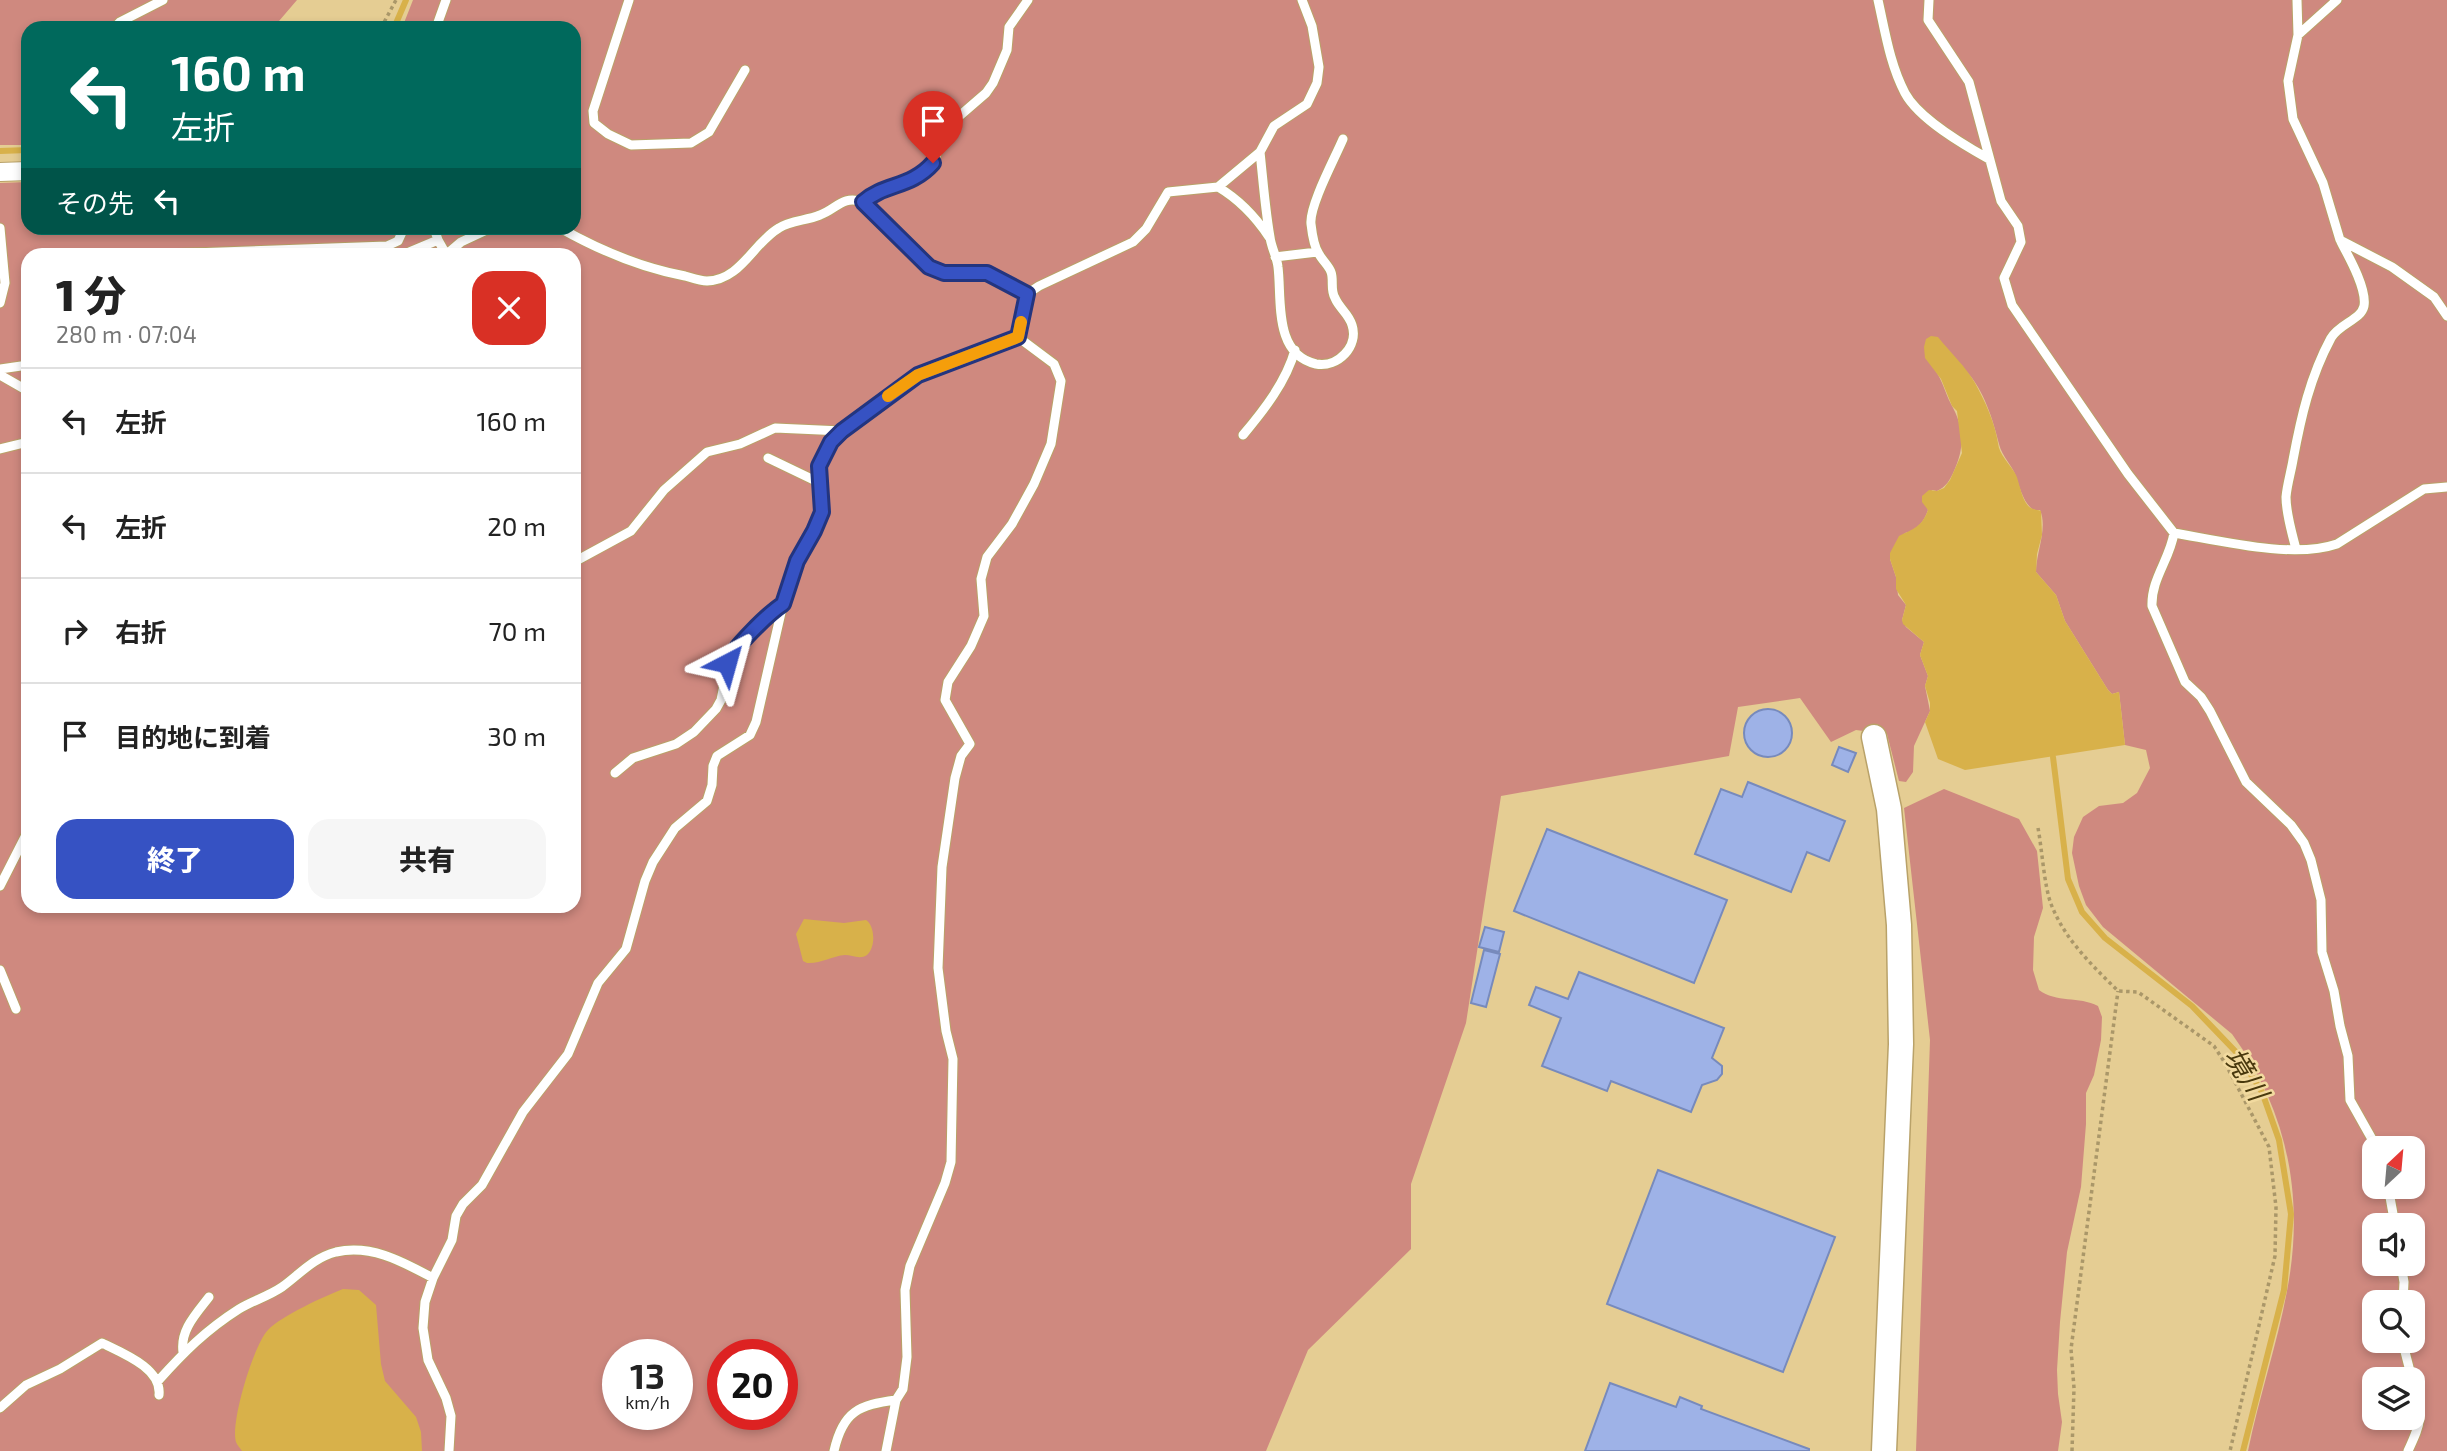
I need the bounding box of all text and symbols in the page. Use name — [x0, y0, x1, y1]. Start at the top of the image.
text: 160 m — [171, 42, 306, 101]
icon: left — [56, 49, 147, 140]
pin — [903, 91, 963, 163]
icon: arrive — [914, 102, 952, 140]
text: 左折 — [171, 107, 235, 145]
icon: left — [148, 182, 186, 220]
text: その先 — [56, 187, 134, 218]
text: 1 分 — [56, 269, 126, 319]
button: close — [472, 271, 546, 345]
text: 280 m · 07:04 — [56, 320, 197, 348]
icon: left — [56, 402, 94, 440]
text: 160 m — [477, 405, 546, 436]
text: 左折 — [115, 406, 167, 437]
icon: left — [56, 507, 94, 545]
text: 20 m — [487, 510, 546, 541]
text: 左折 — [115, 511, 167, 542]
icon: right — [56, 612, 94, 650]
text: 70 m — [488, 615, 546, 646]
text: 右折 — [115, 616, 167, 647]
position arrow — [690, 626, 764, 700]
icon: arrive — [56, 717, 94, 755]
text: 30 m — [487, 720, 546, 751]
text: 目的地に到着 — [115, 721, 271, 752]
button: 終了 — [56, 819, 294, 899]
button: 共有 — [308, 819, 546, 899]
water label: 境川 — [2218, 1041, 2278, 1109]
north arrow — [2362, 1136, 2426, 1199]
map controls — [2362, 1136, 2425, 1430]
button: sound — [2362, 1213, 2425, 1276]
button: search — [2362, 1290, 2425, 1353]
speed limit sign: 20 — [707, 1339, 798, 1430]
text: 13 — [630, 1354, 665, 1396]
button: layers — [2362, 1367, 2425, 1430]
text: km/h — [625, 1391, 670, 1413]

